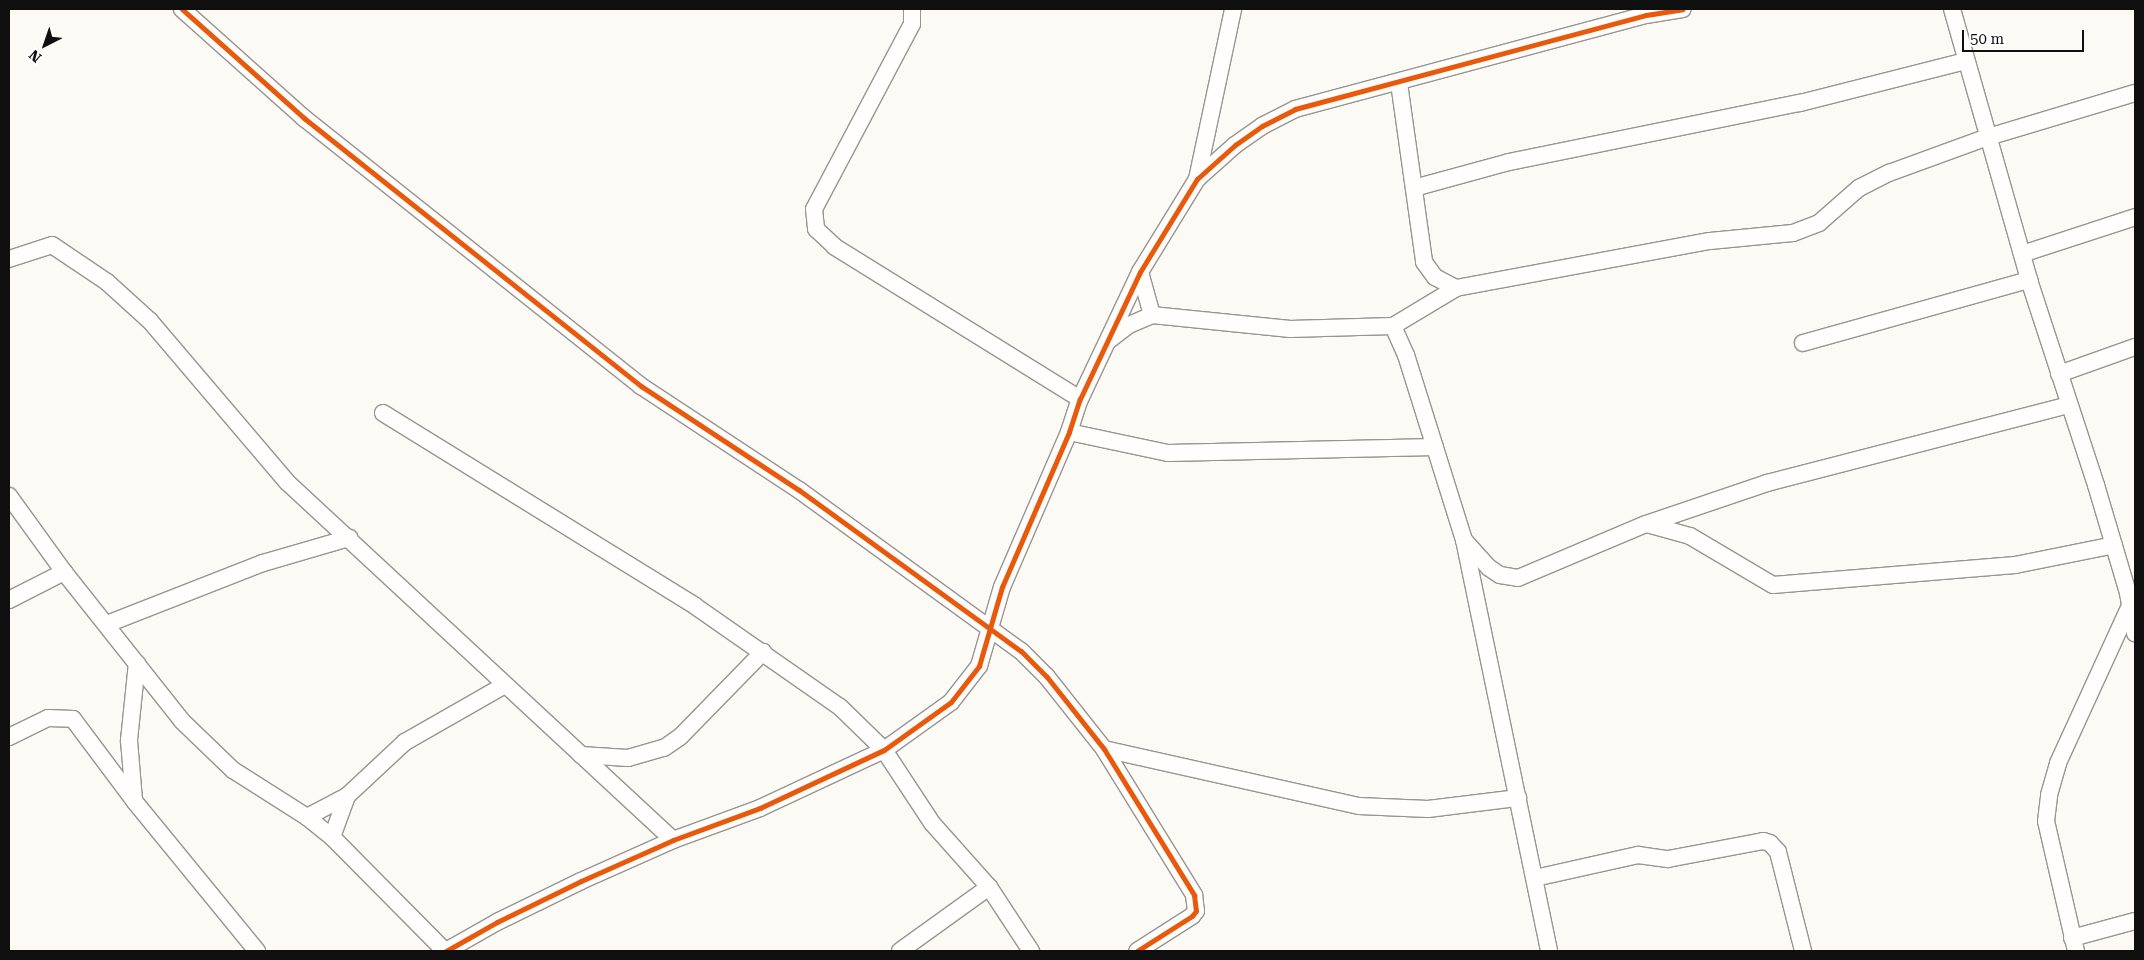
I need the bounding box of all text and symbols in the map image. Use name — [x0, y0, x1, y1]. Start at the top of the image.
north arrow — [20, 20, 70, 70]
scale bar — [1964, 20, 2086, 52]
text: 50 m — [1970, 30, 2004, 48]
text: N — [26, 47, 44, 66]

